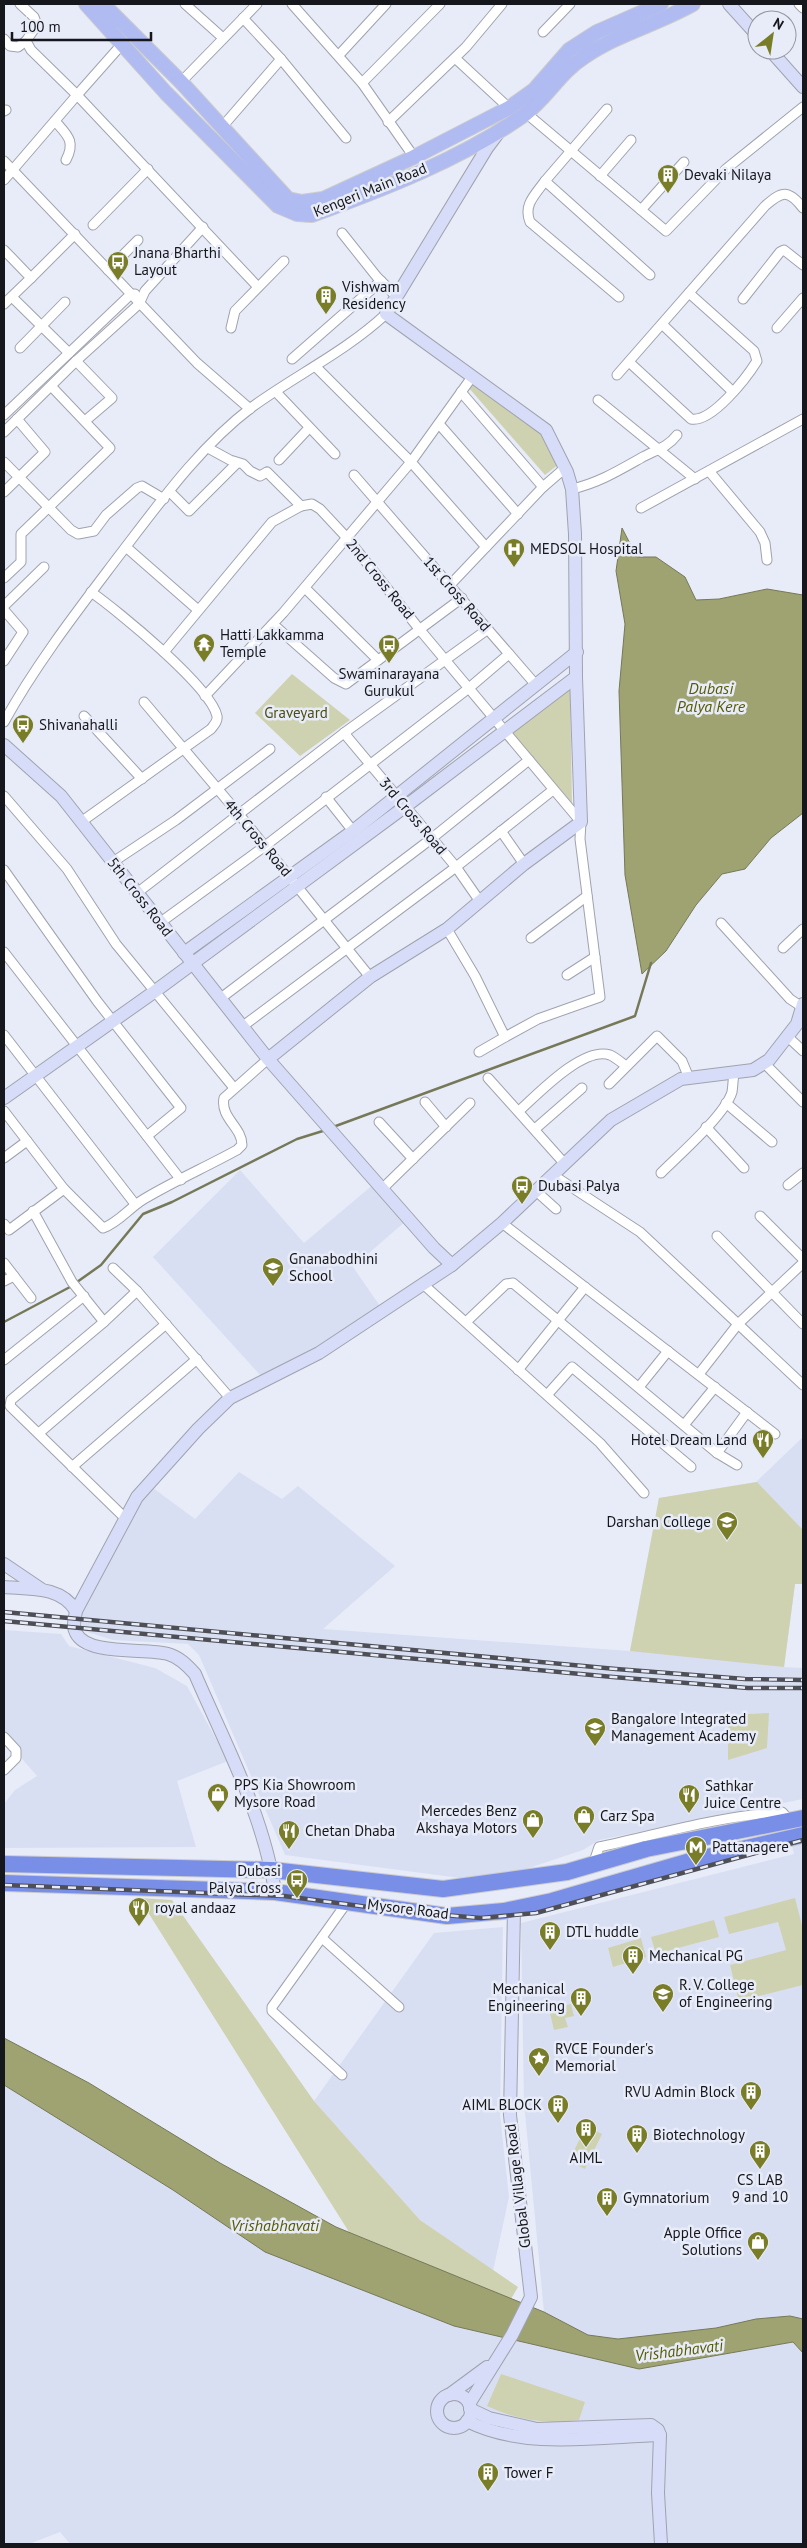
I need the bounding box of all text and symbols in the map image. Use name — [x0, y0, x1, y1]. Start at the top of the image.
scale bar — [12, 10, 151, 42]
north arrow — [747, 10, 797, 60]
text: N — [770, 14, 787, 34]
text: 100 m — [20, 17, 61, 36]
street label: Kengeri Main Road — [310, 158, 429, 221]
building icon: Devaki Nilaya — [656, 163, 680, 194]
place label: Devaki Nilaya — [684, 165, 771, 184]
place label: Jnana Bharthi Layout — [133, 243, 221, 279]
bus stop icon: Jnana Bharthi Layout — [106, 250, 130, 281]
place label: Vishwam Residency — [341, 277, 406, 313]
building icon: Vishwam Residency — [314, 284, 338, 315]
street label: 2nd Cross Road — [342, 535, 419, 623]
hospital icon: MEDSOL Hospital — [502, 537, 526, 568]
place label: MEDSOL Hospital — [530, 539, 643, 558]
street label: 1st Cross Road — [420, 552, 495, 635]
place label: Hatti Lakkamma Temple — [220, 625, 324, 661]
temple icon: Hatti Lakkamma Temple — [192, 632, 216, 663]
bus stop icon: Swaminarayana Gurukul — [377, 633, 401, 664]
place label: Swaminarayana Gurukul — [339, 664, 439, 700]
water label: Dubasi Palya Kere — [677, 678, 746, 716]
park label: Graveyard — [264, 703, 328, 722]
bus stop icon: Shivanahalli — [11, 713, 35, 744]
place label: Shivanahalli — [39, 715, 118, 734]
street label: 3rd Cross Road — [376, 773, 451, 858]
street label: 4th Cross Road — [220, 795, 296, 880]
street label: 5th Cross Road — [104, 853, 177, 940]
bus stop icon: Dubasi Palya — [510, 1174, 534, 1205]
place label: Dubasi Palya — [538, 1176, 620, 1195]
place label: Gnanabodhini School — [289, 1249, 378, 1285]
school or university icon: Gnanabodhini School — [261, 1256, 285, 1287]
restaurant icon: Hotel Dream Land — [751, 1428, 775, 1459]
place label: Hotel Dream Land — [631, 1430, 747, 1449]
school or university icon: Darshan College — [715, 1510, 739, 1541]
place label: Darshan College — [607, 1512, 711, 1531]
place label: Bangalore Integrated Management Academy — [611, 1709, 756, 1745]
school or university icon: Bangalore Integrated Management Academy — [583, 1716, 607, 1747]
place label: PPS Kia Showroom Mysore Road — [234, 1775, 356, 1811]
place label: Sathkar Juice Centre — [704, 1776, 781, 1812]
shop icon: PPS Kia Showroom Mysore Road — [206, 1782, 230, 1813]
restaurant icon: Sathkar Juice Centre — [677, 1783, 701, 1814]
place label: Mercedes Benz Akshaya Motors — [416, 1801, 517, 1837]
shop icon: Carz Spa — [572, 1804, 596, 1835]
place label: Carz Spa — [600, 1806, 655, 1825]
shop icon: Mercedes Benz Akshaya Motors — [521, 1808, 545, 1839]
restaurant icon: Chetan Dhaba — [277, 1819, 301, 1850]
place label: Chetan Dhaba — [305, 1821, 395, 1840]
metro station icon: Pattanagere — [684, 1835, 708, 1866]
place label: Pattanagere — [712, 1837, 789, 1856]
place label: Dubasi Palya Cross — [209, 1861, 281, 1897]
bus stop icon: Dubasi Palya Cross — [285, 1868, 309, 1899]
street label: Mysore Road — [366, 1894, 450, 1923]
restaurant icon: royal andaaz — [127, 1896, 151, 1927]
place label: royal andaaz — [155, 1898, 236, 1917]
building icon: DTL huddle — [538, 1920, 562, 1951]
place label: DTL huddle — [566, 1922, 639, 1941]
building icon: Mechanical PG — [621, 1944, 645, 1975]
place label: Mechanical PG — [649, 1946, 743, 1965]
place label: R. V. College of Engineering — [679, 1975, 773, 2011]
place label: Mechanical Engineering — [488, 1979, 566, 2015]
school or university icon: R. V. College of Engineering — [651, 1982, 675, 2013]
building icon: Mechanical Engineering — [569, 1986, 593, 2017]
place label: RVCE Founder's Memorial — [555, 2039, 653, 2075]
place icon: RVCE Founder's Memorial — [527, 2046, 551, 2077]
building icon: RVU Admin Block — [739, 2080, 763, 2111]
place label: RVU Admin Block — [625, 2082, 736, 2101]
building icon: AIML BLOCK — [546, 2093, 570, 2124]
place label: AIML BLOCK — [462, 2095, 542, 2114]
building icon: AIML — [574, 2117, 598, 2148]
street label: Global Village Road — [500, 2123, 535, 2249]
building icon: Biotechnology — [625, 2123, 649, 2154]
place label: Biotechnology — [653, 2125, 745, 2144]
building icon: CS LAB 9 and 10 — [748, 2139, 772, 2170]
place label: AIML — [570, 2148, 603, 2167]
place label: CS LAB 9 and 10 — [732, 2170, 788, 2206]
building icon: Gymnatorium — [595, 2186, 619, 2217]
place label: Gymnatorium — [623, 2188, 709, 2207]
water label: Vrishabhavati — [231, 2215, 320, 2235]
place label: Apple Office Solutions — [664, 2223, 742, 2259]
shop icon: Apple Office Solutions — [746, 2230, 770, 2261]
water label: Vrishabhavati — [634, 2335, 725, 2365]
building icon: Tower F — [476, 2461, 500, 2492]
place label: Tower F — [504, 2463, 554, 2482]

